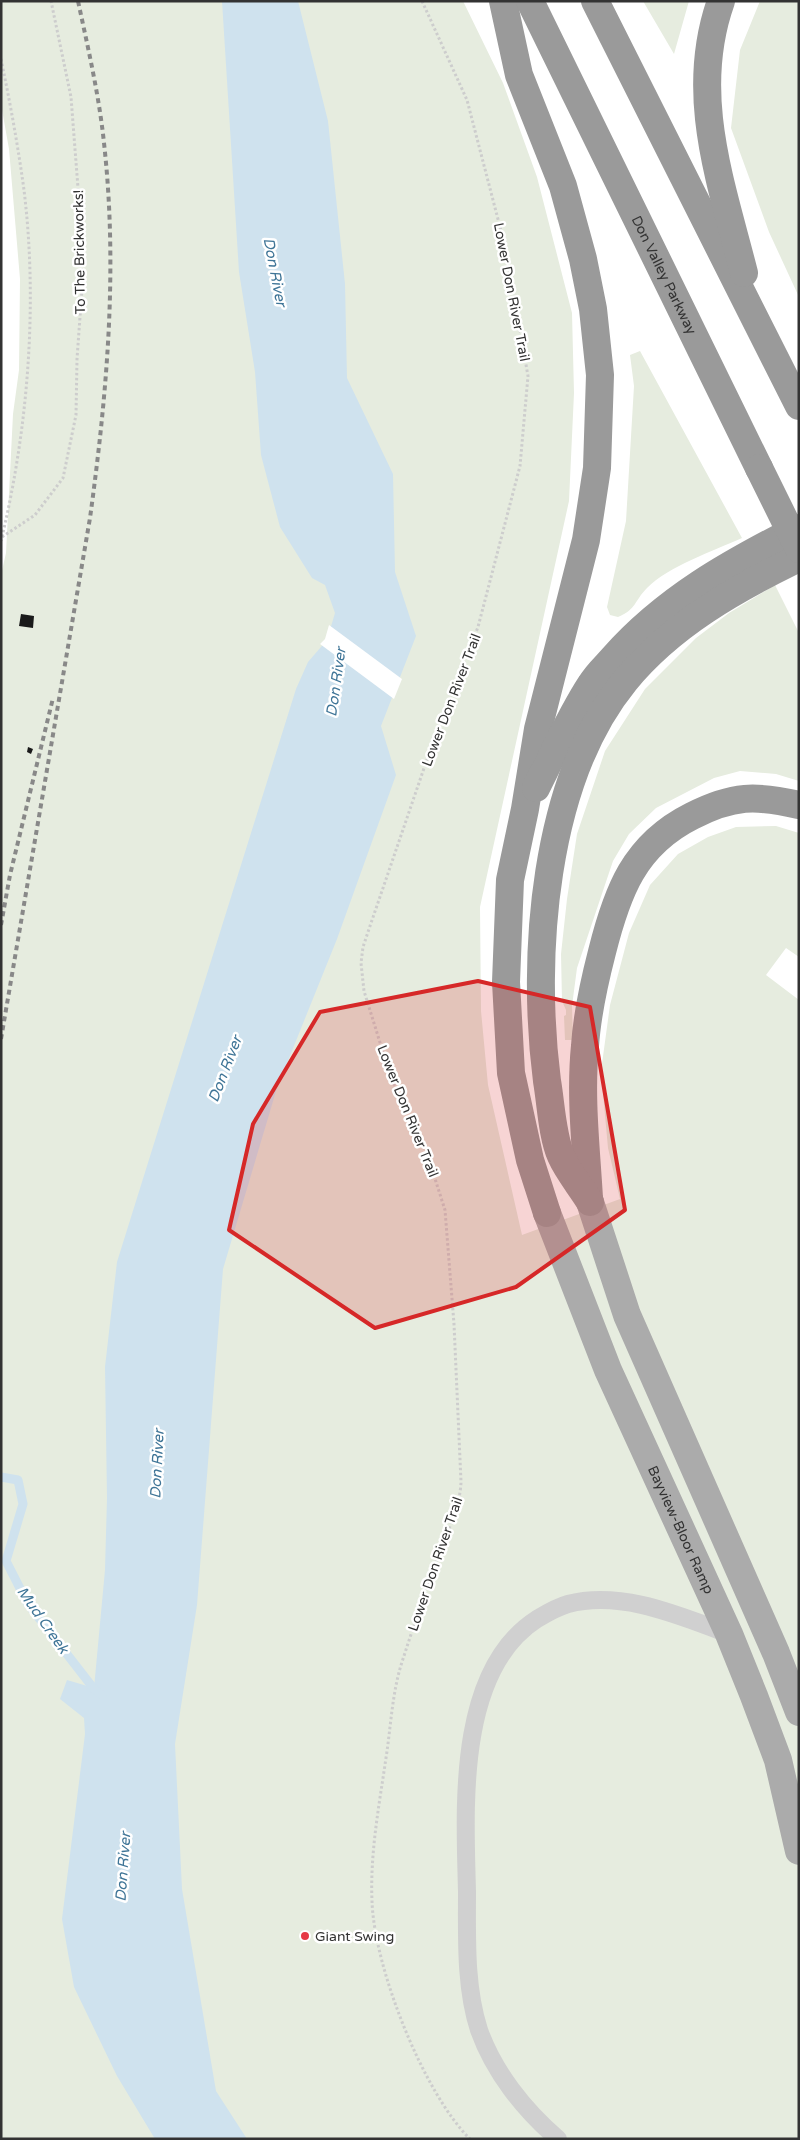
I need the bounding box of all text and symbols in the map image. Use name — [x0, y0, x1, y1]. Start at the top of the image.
street label: To The Brickworks! — [70, 189, 89, 315]
street label: Don Valley Parkway — [628, 213, 700, 338]
street label: Lower Don River Trail — [490, 221, 533, 363]
water label: Don River — [260, 236, 291, 310]
street label: Lower Don River Trail — [418, 631, 485, 769]
water label: Don River — [322, 644, 350, 718]
water label: Don River — [204, 1031, 247, 1105]
street label: Lower Don River Trail — [373, 1043, 442, 1180]
water label: Don River — [146, 1427, 168, 1499]
street label: Bayview-Bloor Ramp — [644, 1463, 717, 1597]
street label: Lower Don River Trail — [404, 1495, 466, 1634]
water label: Mud Creek — [13, 1583, 74, 1659]
water label: Don River — [112, 1829, 135, 1902]
place label: Giant Swing — [315, 1928, 394, 1945]
marker: Giant Swing — [299, 1930, 311, 1942]

